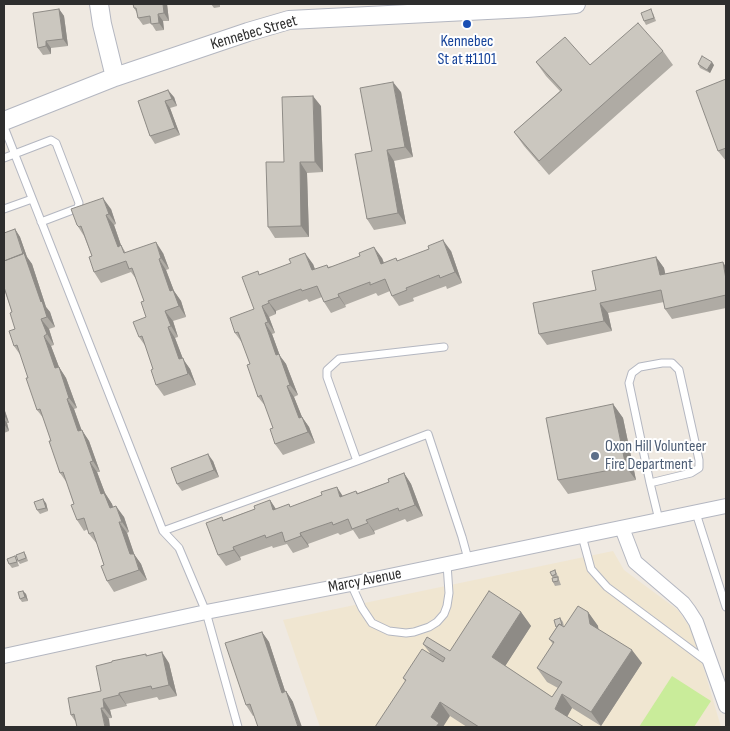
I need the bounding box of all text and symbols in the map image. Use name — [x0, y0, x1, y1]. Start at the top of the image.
street label: Kennebec Street — [208, 11, 300, 55]
marker: Kennebec St at #1101 — [461, 18, 473, 30]
place label: Kennebec St at #1101 — [437, 32, 497, 70]
place label: Oxon Hill Volunteer Fire Department — [605, 437, 706, 475]
marker: Oxon Hill Volunteer Fire Department — [589, 450, 601, 462]
street label: Marcy Avenue — [327, 565, 403, 597]

